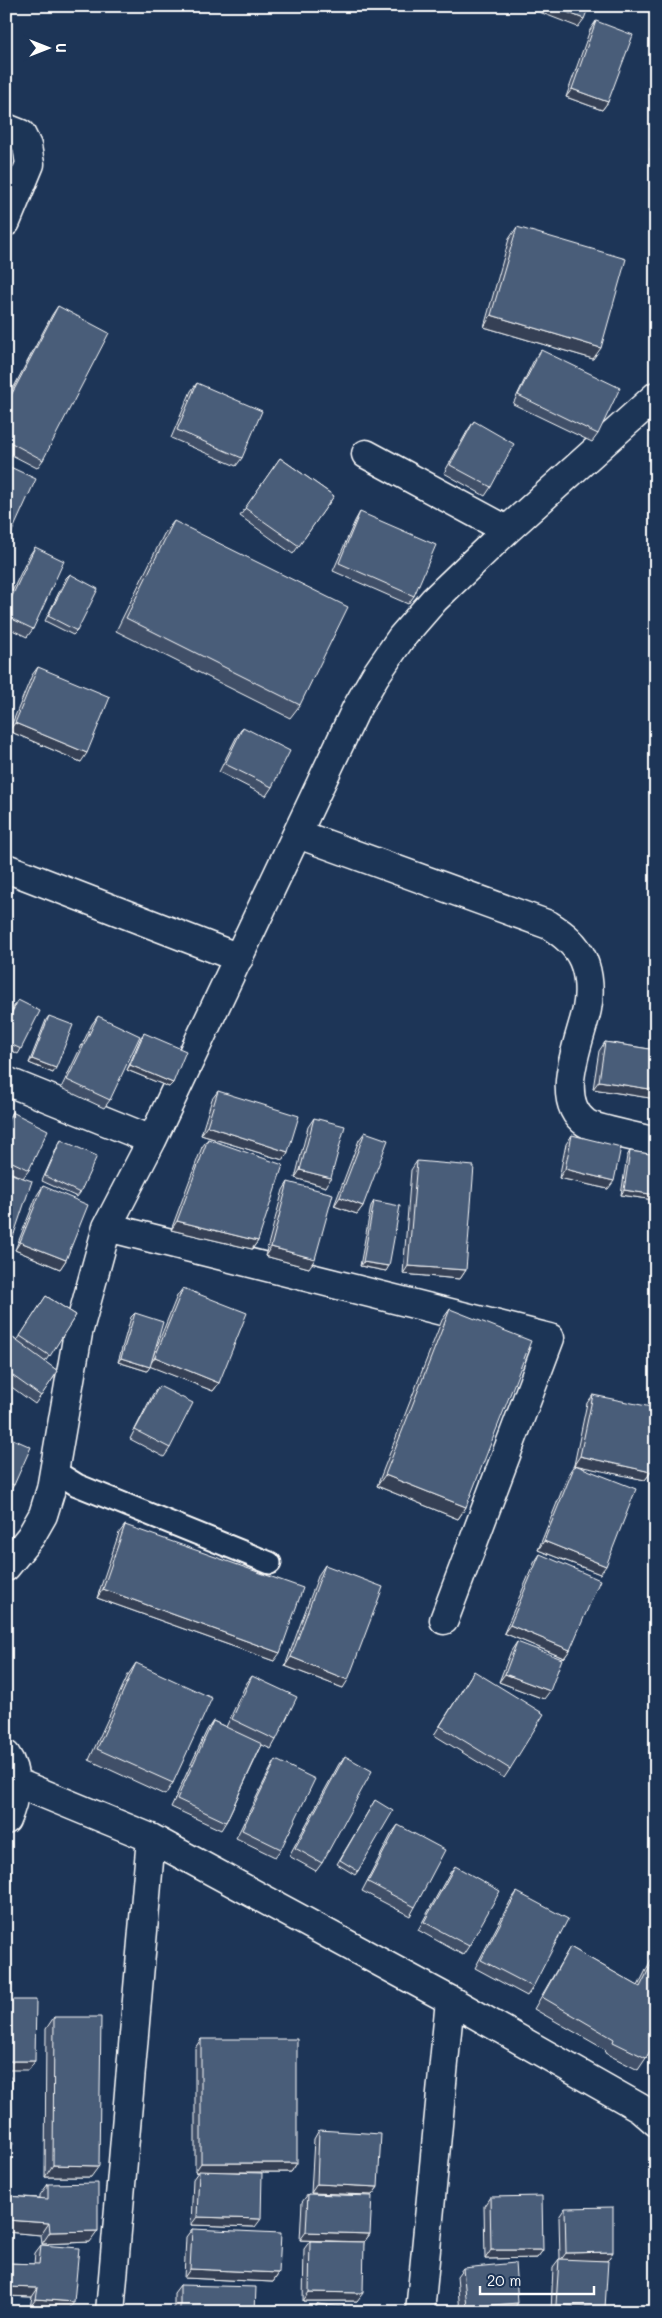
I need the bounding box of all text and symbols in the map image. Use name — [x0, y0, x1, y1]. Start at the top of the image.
north arrow — [22, 22, 72, 72]
text: U — [52, 43, 71, 53]
scale bar — [480, 2263, 593, 2295]
text: 20 m — [487, 2270, 521, 2290]

